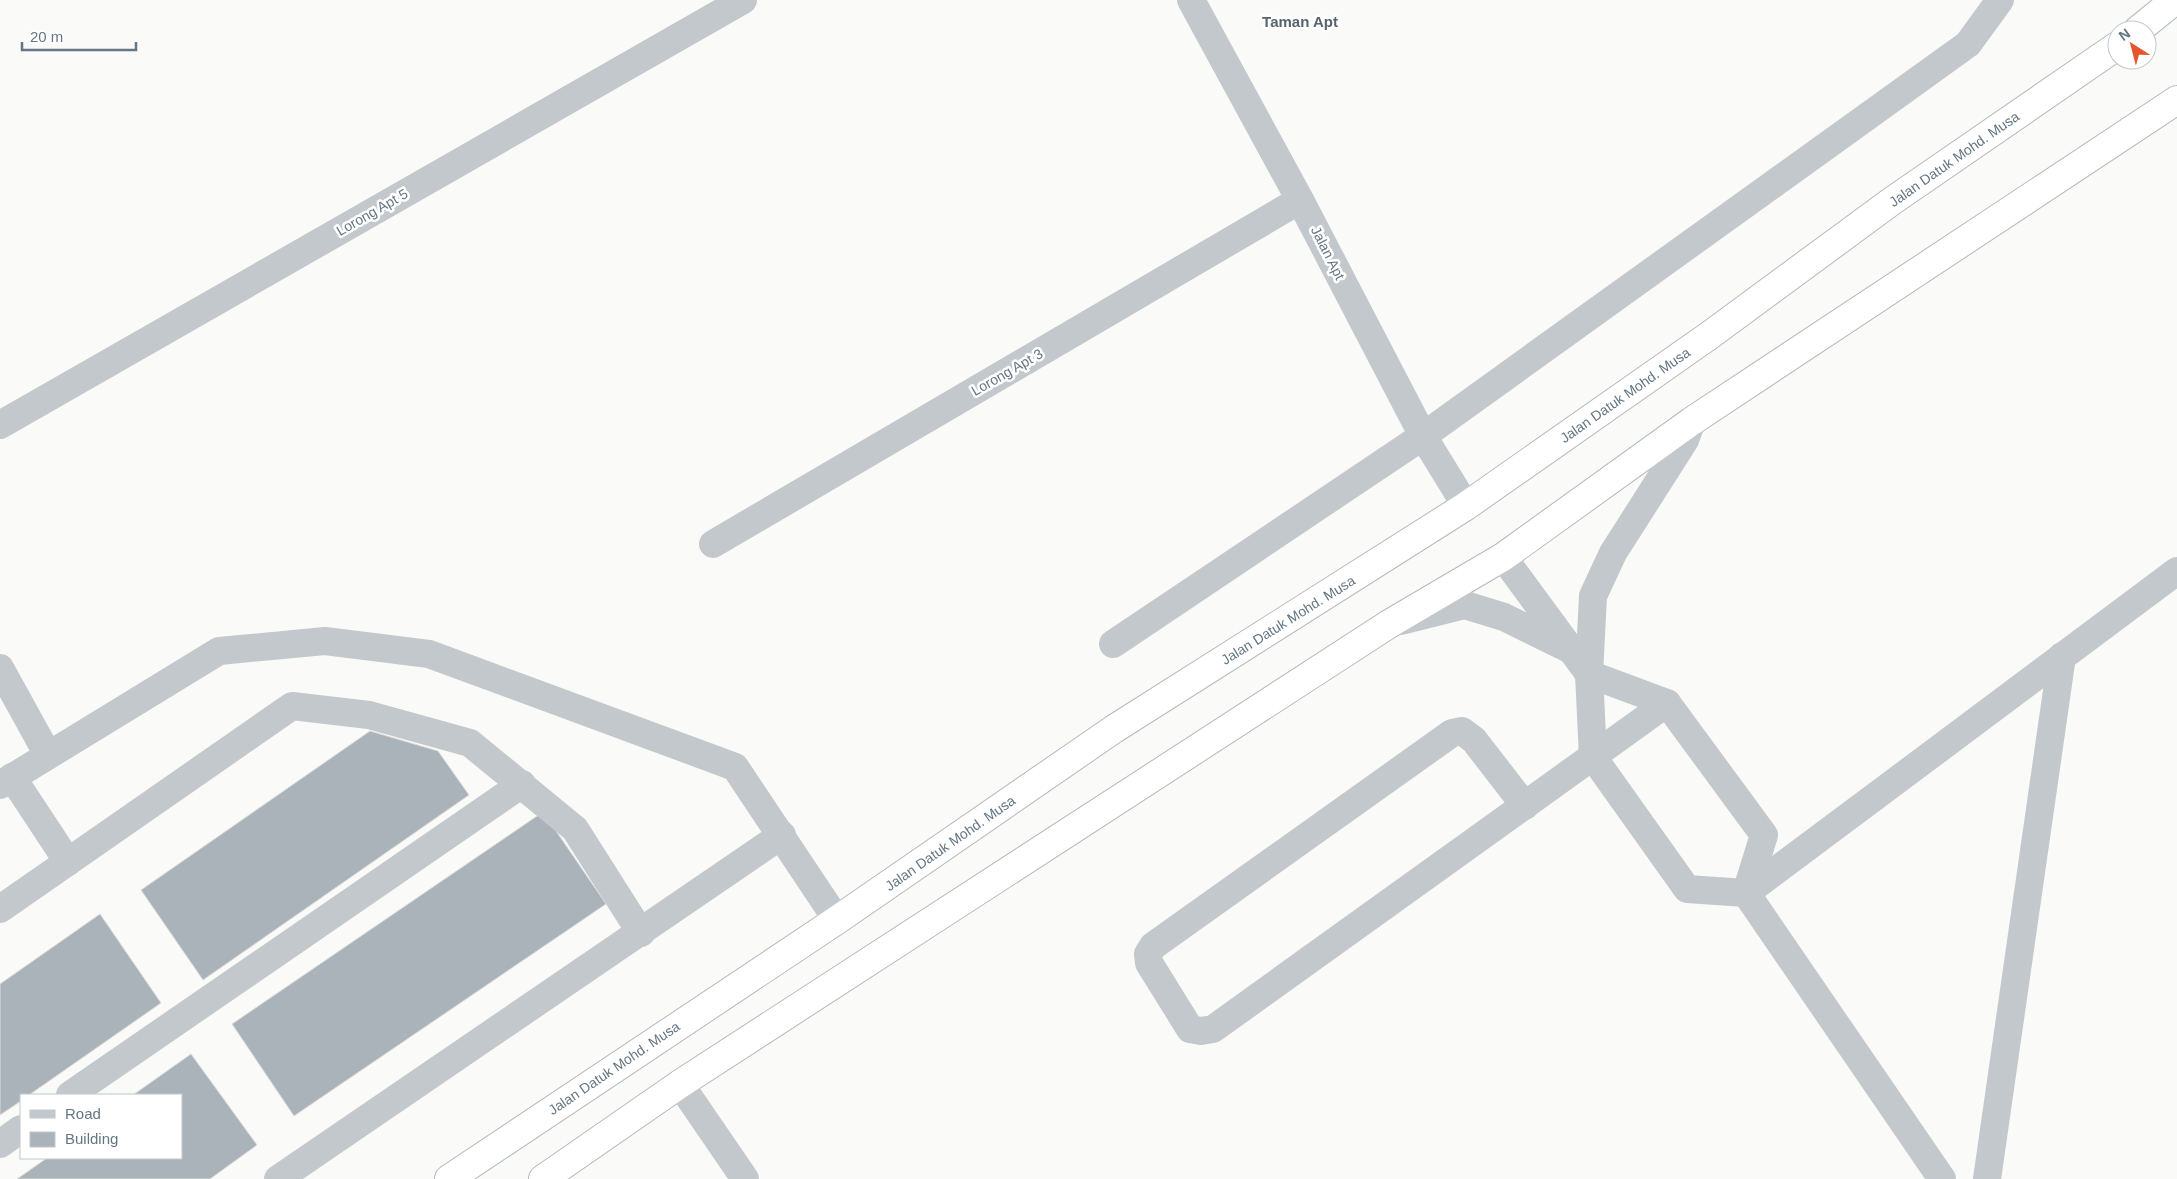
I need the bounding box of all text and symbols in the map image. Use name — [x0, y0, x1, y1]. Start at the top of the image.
district label: Taman Apt — [1262, 13, 1338, 30]
scale bar — [22, 20, 136, 52]
north arrow — [2107, 20, 2157, 70]
text: N — [2116, 25, 2133, 44]
text: 20 m — [30, 28, 63, 45]
street label: Jalan Datuk Mohd. Musa — [1886, 108, 2022, 210]
street label: Lorong Apt 5 — [334, 185, 411, 239]
street label: Jalan Apt — [1308, 224, 1348, 282]
street label: Jalan Datuk Mohd. Musa — [1557, 344, 1693, 446]
street label: Lorong Apt 3 — [969, 345, 1046, 399]
street label: Jalan Datuk Mohd. Musa — [1218, 572, 1358, 668]
street label: Jalan Datuk Mohd. Musa — [882, 792, 1018, 894]
street label: Jalan Datuk Mohd. Musa — [545, 1018, 683, 1118]
legend — [20, 1094, 182, 1159]
text: Road — [65, 1105, 101, 1122]
text: Building — [65, 1130, 118, 1147]

